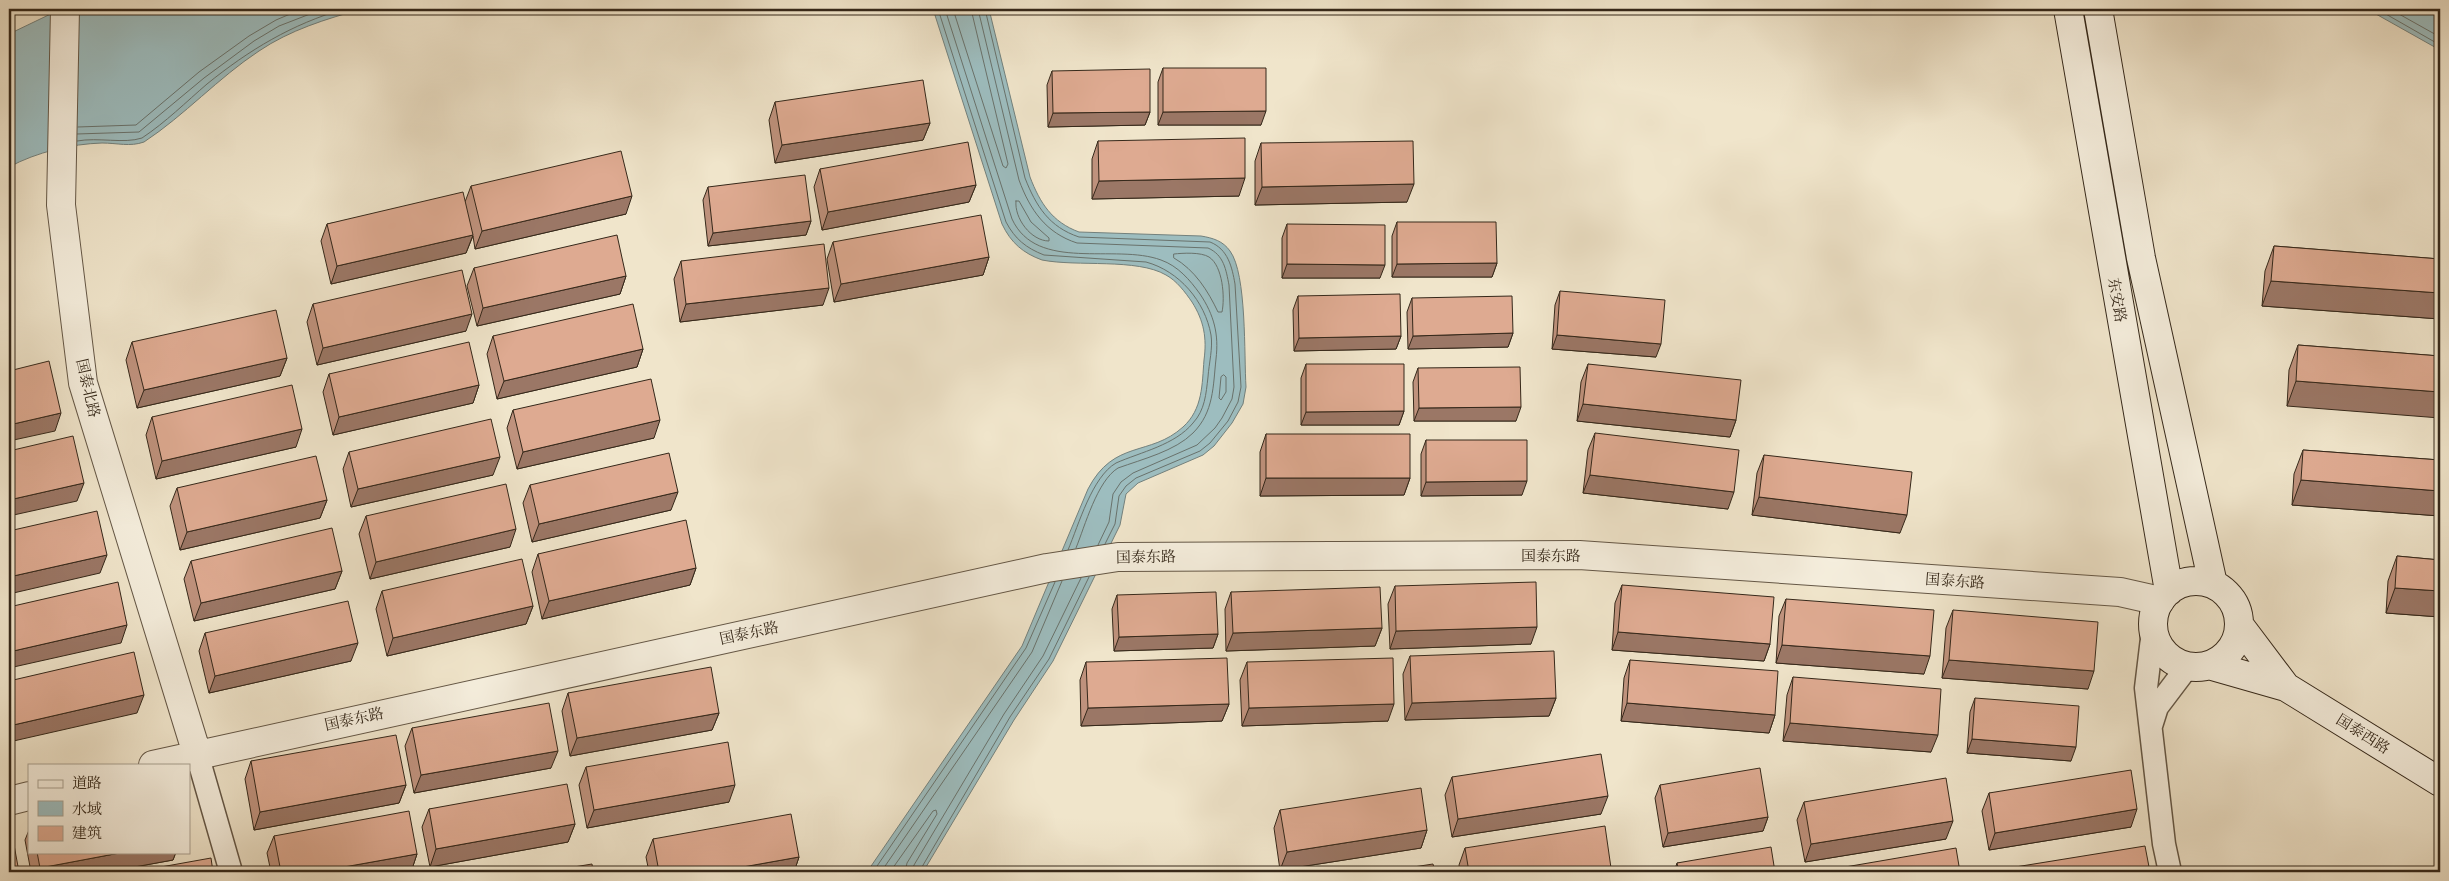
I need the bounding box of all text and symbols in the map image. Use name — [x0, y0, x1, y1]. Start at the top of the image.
street label: 东安路 — [2101, 276, 2130, 324]
street label: 国泰北路 — [70, 357, 104, 420]
street label: 国泰东路 — [1116, 547, 1176, 570]
street label: 国泰东路 — [1521, 547, 1581, 568]
street label: 国泰东路 — [1924, 570, 1986, 595]
street label: 国泰东路 — [718, 618, 781, 651]
street label: 国泰东路 — [323, 704, 386, 737]
street label: 国泰西路 — [2331, 710, 2393, 760]
legend — [28, 764, 190, 854]
text: 道路 — [72, 774, 102, 795]
text: 水域 — [72, 800, 102, 821]
text: 建筑 — [72, 824, 102, 845]

